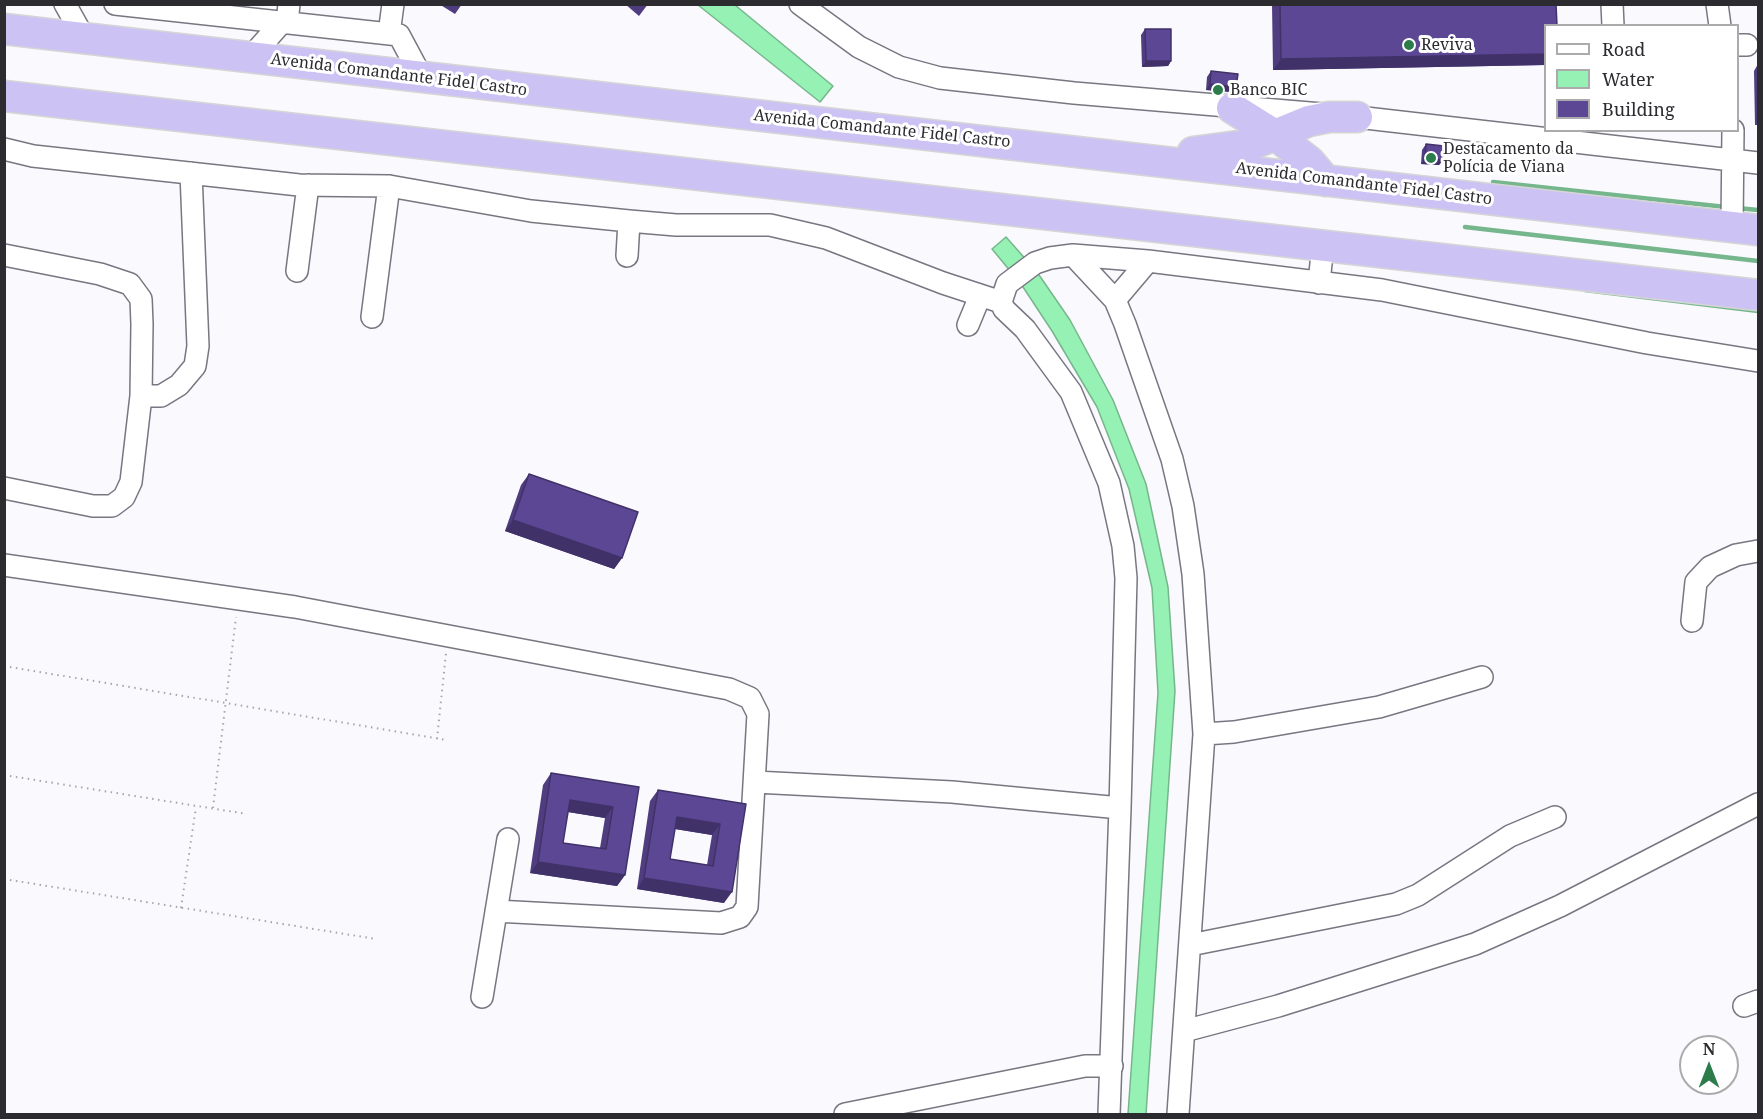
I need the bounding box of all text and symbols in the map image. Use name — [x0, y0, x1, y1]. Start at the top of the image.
legend — [1544, 24, 1739, 132]
place label: Reviva — [1421, 35, 1473, 55]
text: Road — [1602, 37, 1645, 61]
marker: Reviva — [1402, 38, 1416, 52]
street label: Avenida Comandante Fidel Castro — [270, 50, 528, 100]
text: Water — [1602, 67, 1654, 91]
place label: Banco BIC — [1230, 80, 1307, 100]
marker: Banco BIC — [1211, 83, 1225, 97]
text: Building — [1602, 97, 1675, 121]
street label: Avenida Comandante Fidel Castro — [753, 106, 1011, 152]
place label: Destacamento da Polícia de Viana — [1443, 139, 1574, 177]
marker: Destacamento da Polícia de Viana — [1424, 151, 1438, 165]
street label: Avenida Comandante Fidel Castro — [1235, 159, 1493, 209]
north arrow — [1679, 1035, 1739, 1095]
text: N — [1703, 1038, 1715, 1060]

